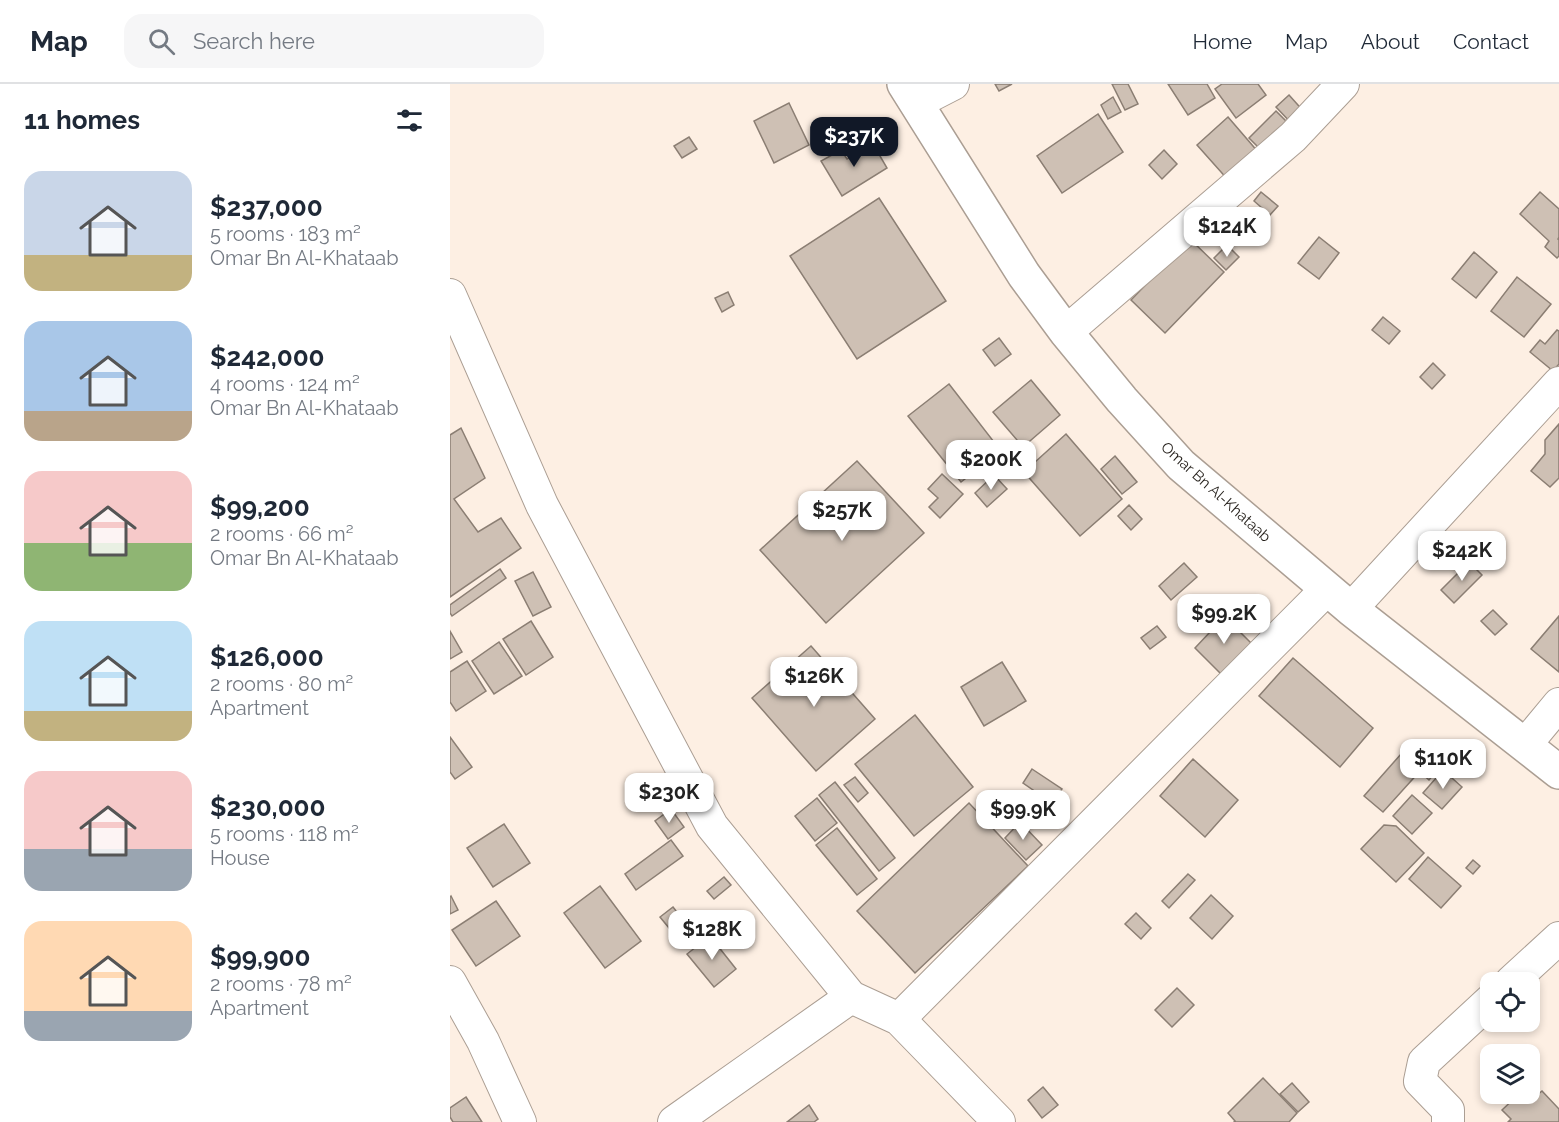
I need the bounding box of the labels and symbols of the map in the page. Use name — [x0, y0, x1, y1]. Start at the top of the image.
pin: $237K — [812, 117, 896, 168]
pin: $124K — [1185, 207, 1269, 258]
street label: Omar Bn Al-Khataab — [1157, 438, 1275, 546]
pin: $200K — [949, 440, 1033, 491]
pin: $257K — [800, 491, 884, 542]
pin: $242K — [1420, 531, 1504, 582]
pin: $99.2K — [1175, 594, 1273, 645]
pin: $126K — [772, 657, 856, 708]
pin: $110K — [1401, 739, 1485, 790]
pin: $230K — [627, 773, 711, 824]
pin: $99.9K — [974, 790, 1072, 841]
pin: $128K — [670, 910, 754, 961]

